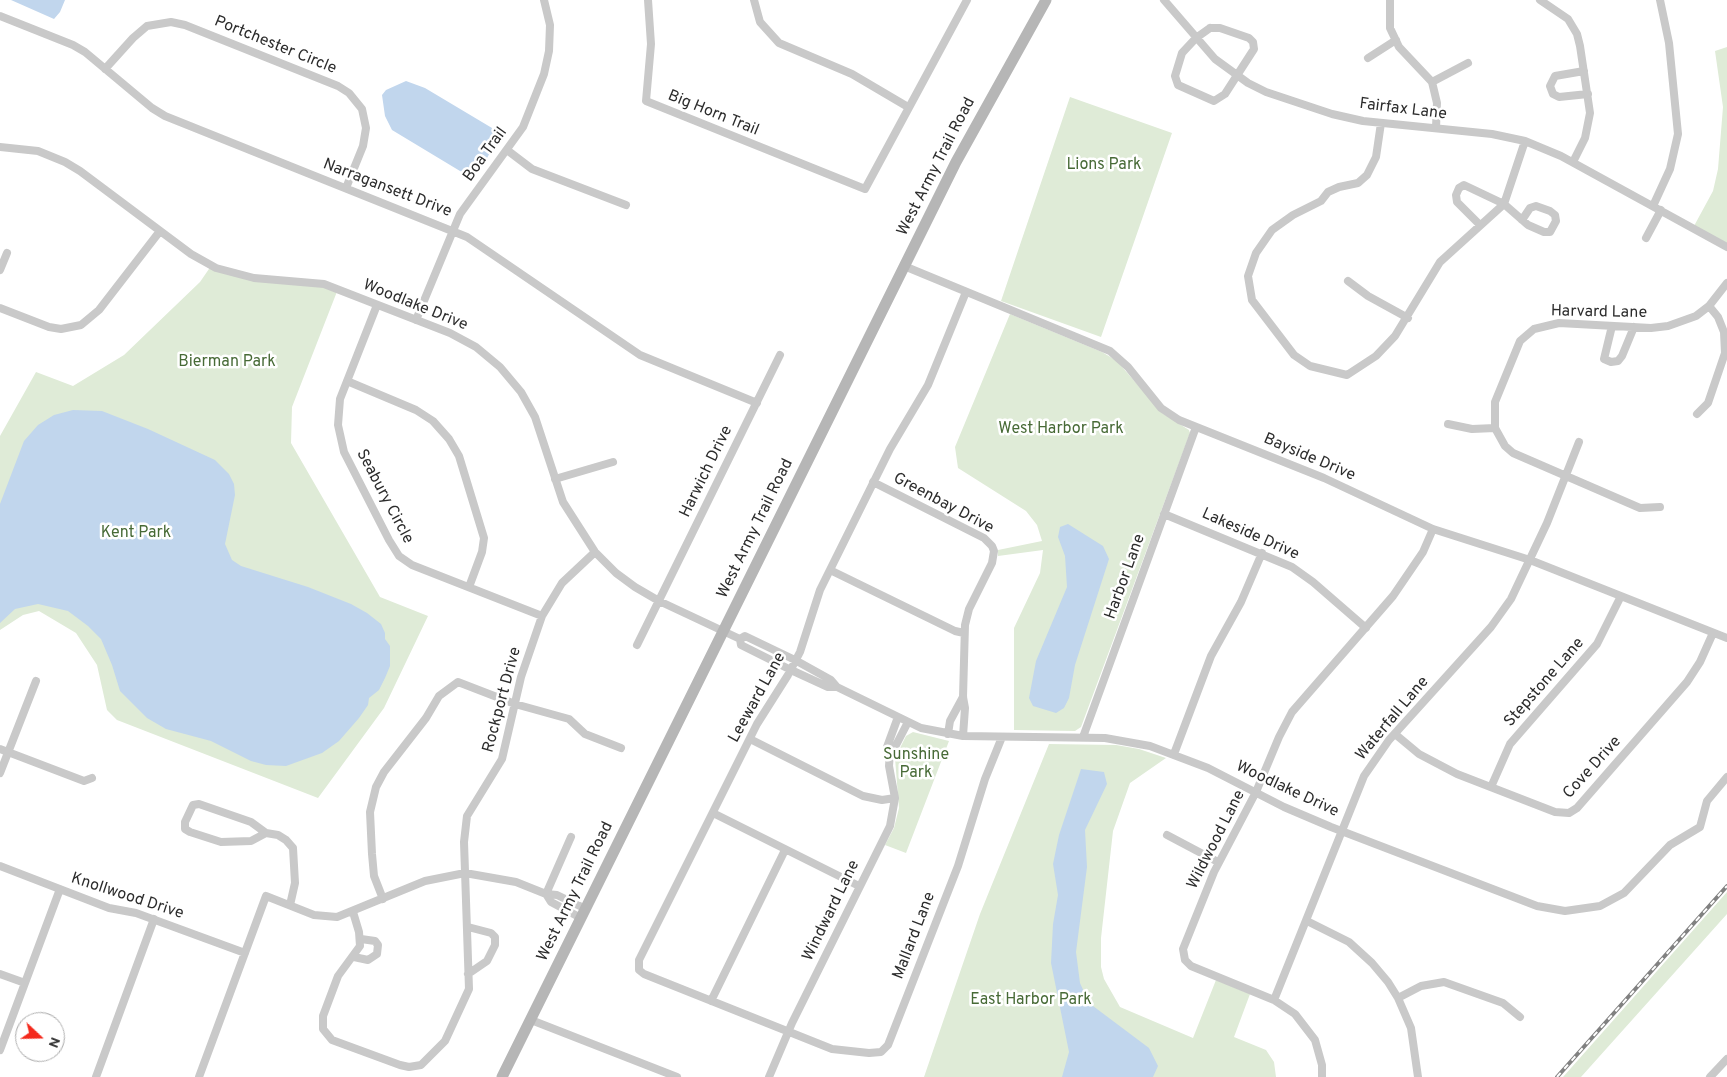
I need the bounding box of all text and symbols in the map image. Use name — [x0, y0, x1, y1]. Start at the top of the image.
street label: Portchester Circle — [211, 13, 339, 79]
street label: Big Horn Trail — [665, 87, 761, 141]
street label: West Army Trail Road — [894, 95, 980, 239]
street label: Fairfax Lane — [1358, 95, 1448, 125]
street label: Boa Trail — [460, 124, 512, 186]
street label: Narragansett Drive — [320, 156, 454, 222]
park label: Lions Park — [1066, 156, 1142, 176]
street label: Woodlake Drive — [360, 276, 470, 336]
street label: Harvard Lane — [1551, 303, 1647, 323]
park label: Bierman Park — [178, 353, 276, 373]
park label: West Harbor Park — [998, 420, 1124, 440]
street label: Harwich Drive — [677, 423, 737, 521]
street label: Bayside Drive — [1260, 430, 1358, 486]
street label: Seabury Circle — [351, 447, 417, 547]
street label: West Army Trail Road — [714, 456, 798, 602]
street label: Greenbay Drive — [889, 469, 997, 539]
street label: Lakeside Drive — [1198, 505, 1302, 565]
park label: Kent Park — [101, 524, 171, 544]
street label: Harbor Lane — [1102, 532, 1150, 622]
street label: Stepstone Lane — [1501, 634, 1589, 732]
street label: Rockport Drive — [480, 645, 526, 755]
street label: Leeward Lane — [725, 650, 791, 746]
street label: Waterfall Lane — [1352, 673, 1434, 765]
street label: Cove Drive — [1560, 733, 1626, 803]
park label: Sunshine Park — [883, 746, 949, 784]
street label: Woodlake Drive — [1232, 758, 1342, 822]
street label: Wildwood Lane — [1184, 787, 1250, 893]
street label: West Army Trail Road — [534, 819, 618, 965]
street label: Windward Lane — [799, 858, 865, 964]
street label: Knollwood Drive — [68, 870, 186, 924]
street label: Mallard Lane — [890, 890, 940, 982]
park label: East Harbor Park — [970, 991, 1092, 1011]
north arrow — [15, 1012, 65, 1062]
text: N — [44, 1034, 63, 1050]

